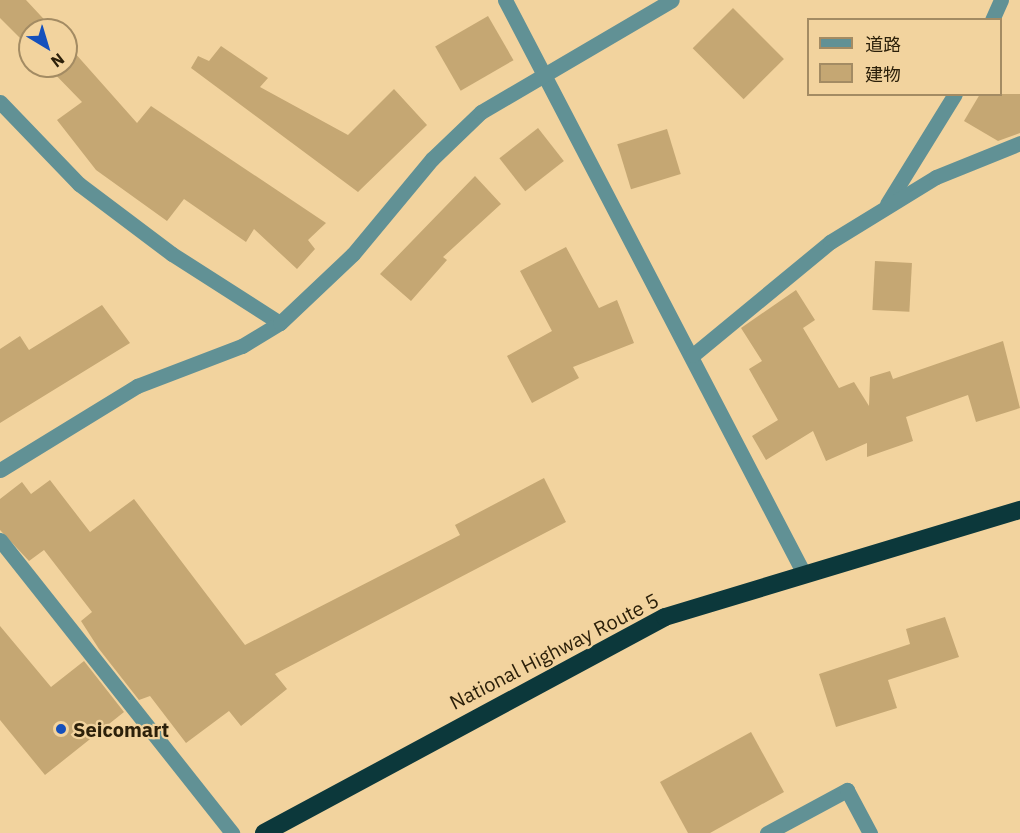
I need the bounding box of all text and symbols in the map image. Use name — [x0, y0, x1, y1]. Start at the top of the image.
north arrow — [18, 18, 78, 78]
legend — [807, 18, 1002, 96]
text: 道路 — [865, 33, 901, 56]
text: N — [47, 49, 69, 72]
text: 建物 — [865, 63, 901, 86]
street label: National Highway Route 5 — [445, 588, 663, 714]
place label: Seicomart — [73, 717, 169, 741]
marker: Seicomart — [54, 722, 68, 736]

